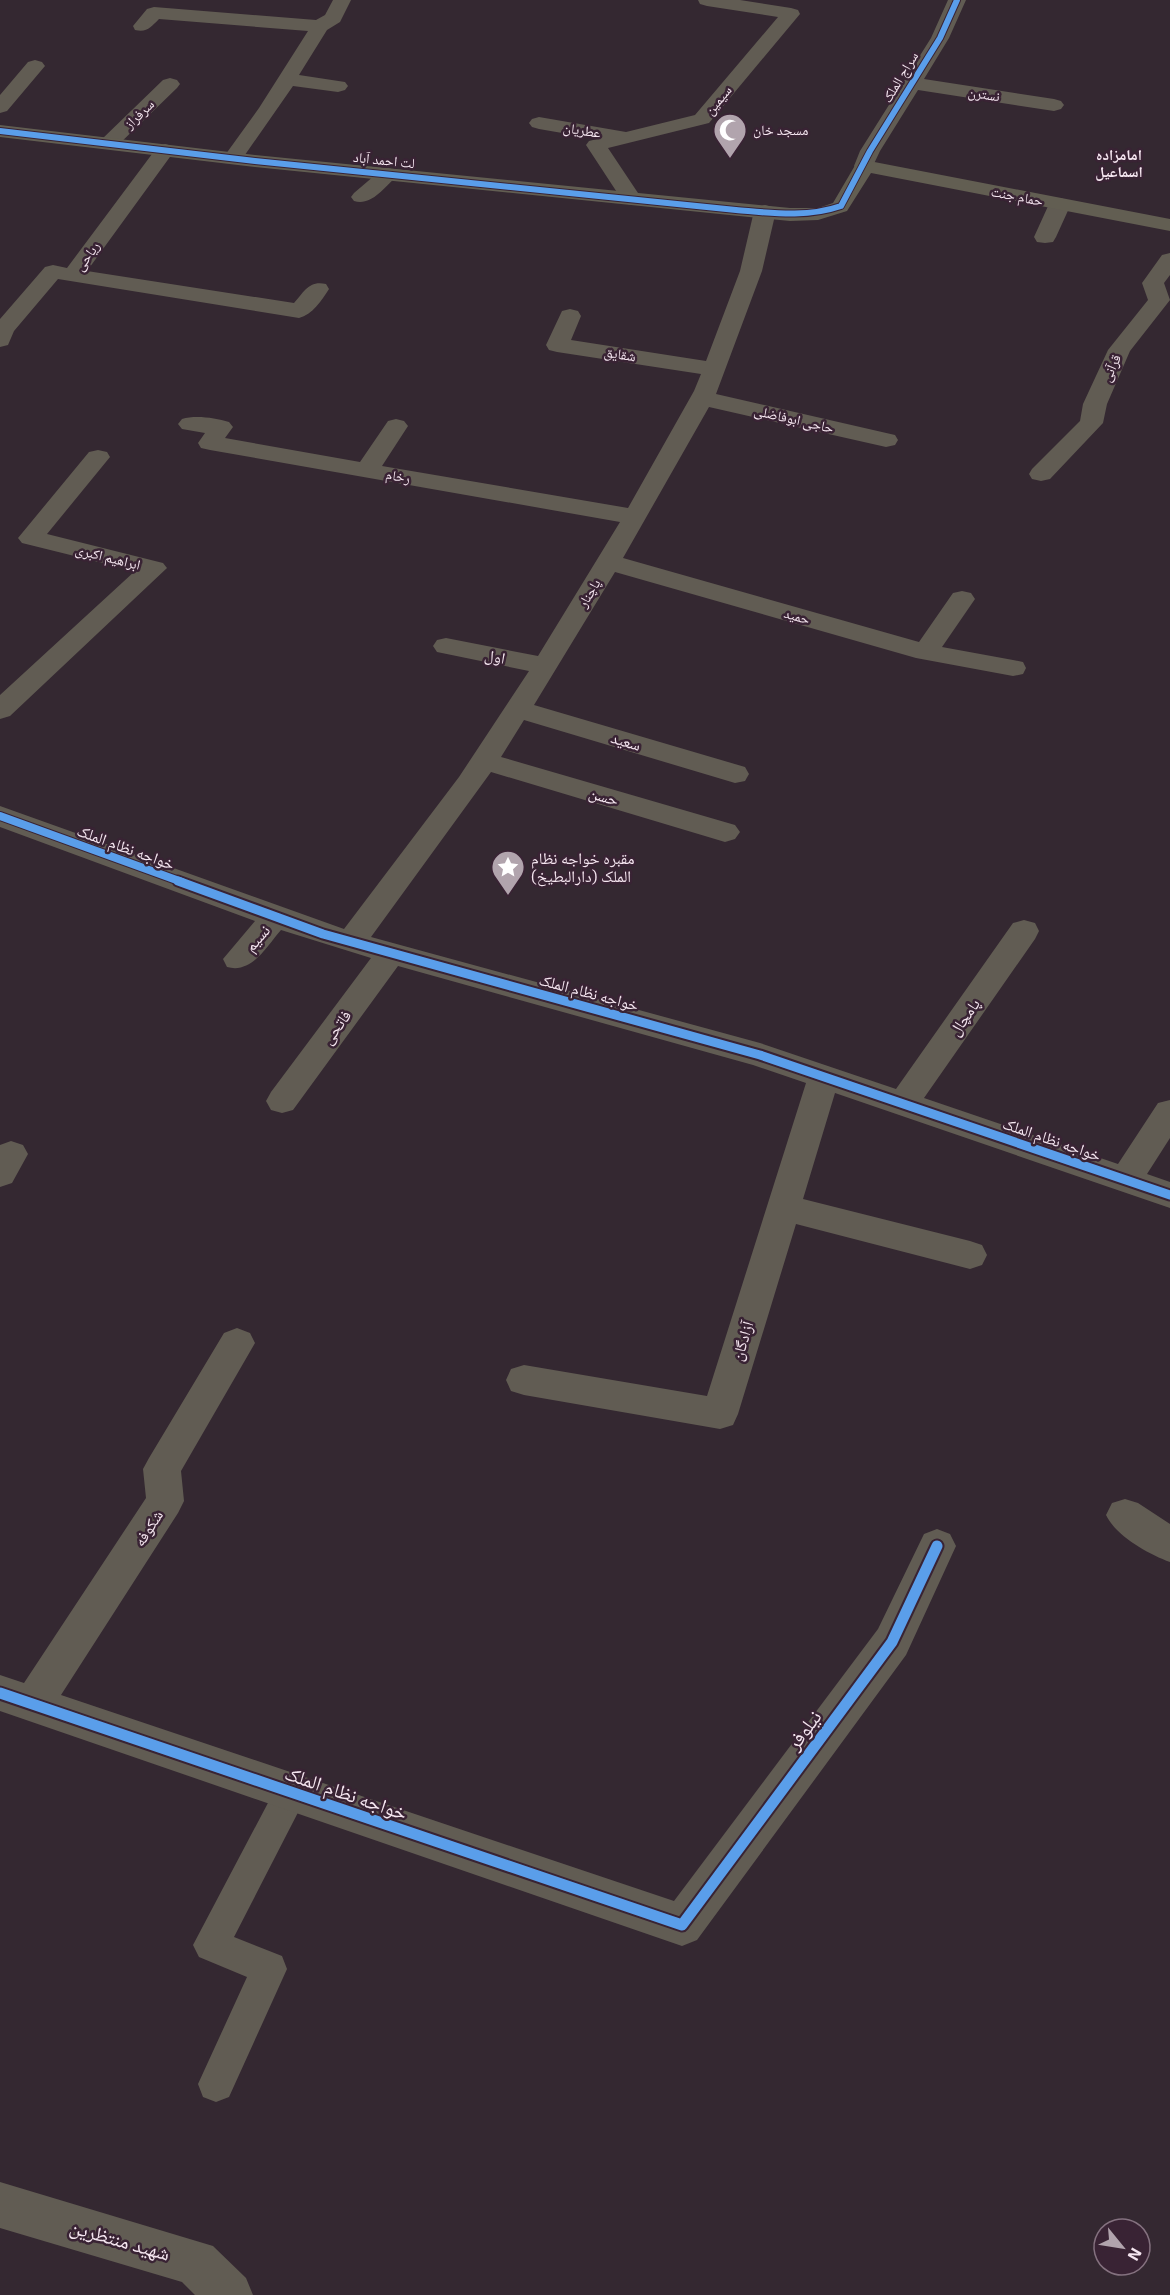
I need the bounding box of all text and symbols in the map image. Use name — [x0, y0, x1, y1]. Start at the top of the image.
street label: سراج الملک — [878, 48, 923, 106]
street label: سیمین — [700, 81, 736, 119]
street label: نسترن — [967, 83, 1001, 105]
street label: سرفراز — [119, 95, 158, 133]
mosque icon: مسجد خان — [712, 112, 748, 159]
street label: عطریان — [562, 118, 602, 142]
place label: مسجد خان — [753, 121, 808, 139]
district label: امامزاده اسماعیل — [1095, 145, 1143, 181]
street label: لت احمد آباد — [352, 148, 416, 172]
street label: حمام جنت — [989, 182, 1045, 211]
street label: ریاحی — [70, 238, 104, 274]
street label: شقایق — [603, 343, 637, 366]
street label: قرآنی — [1097, 351, 1125, 385]
street label: حاجی ابوفاضلی — [752, 401, 836, 437]
street label: رخام — [384, 465, 412, 488]
street label: ابراهیم اکبری — [73, 540, 142, 575]
street label: پاچنار — [573, 575, 605, 612]
street label: حمید — [782, 604, 812, 628]
street label: اول — [483, 644, 507, 669]
street label: سعید — [609, 727, 644, 754]
street label: حسن — [586, 782, 621, 811]
street label: خواجه نظام الملک — [74, 820, 178, 875]
place label: مقبره خواجه نظام الملک (دارالبطیخ) — [531, 848, 635, 887]
place icon: مقبره خواجه نظام الملک (دارالبطیخ) — [490, 849, 526, 896]
street label: نسیم — [240, 920, 275, 956]
street label: خواجه نظام الملک — [537, 969, 641, 1016]
street label: پامچال — [944, 994, 985, 1040]
street label: فاتحی — [317, 1006, 356, 1049]
street label: خواجه نظام الملک — [1000, 1113, 1104, 1166]
street label: آزادگان — [727, 1318, 759, 1364]
street label: شکوفه — [129, 1506, 167, 1550]
street label: نیلوفر — [780, 1705, 826, 1755]
street label: خواجه نظام الملک — [281, 1760, 411, 1827]
street label: شهید منتظرین — [67, 2213, 173, 2266]
north arrow — [1092, 2217, 1152, 2277]
text: N — [1124, 2245, 1147, 2265]

